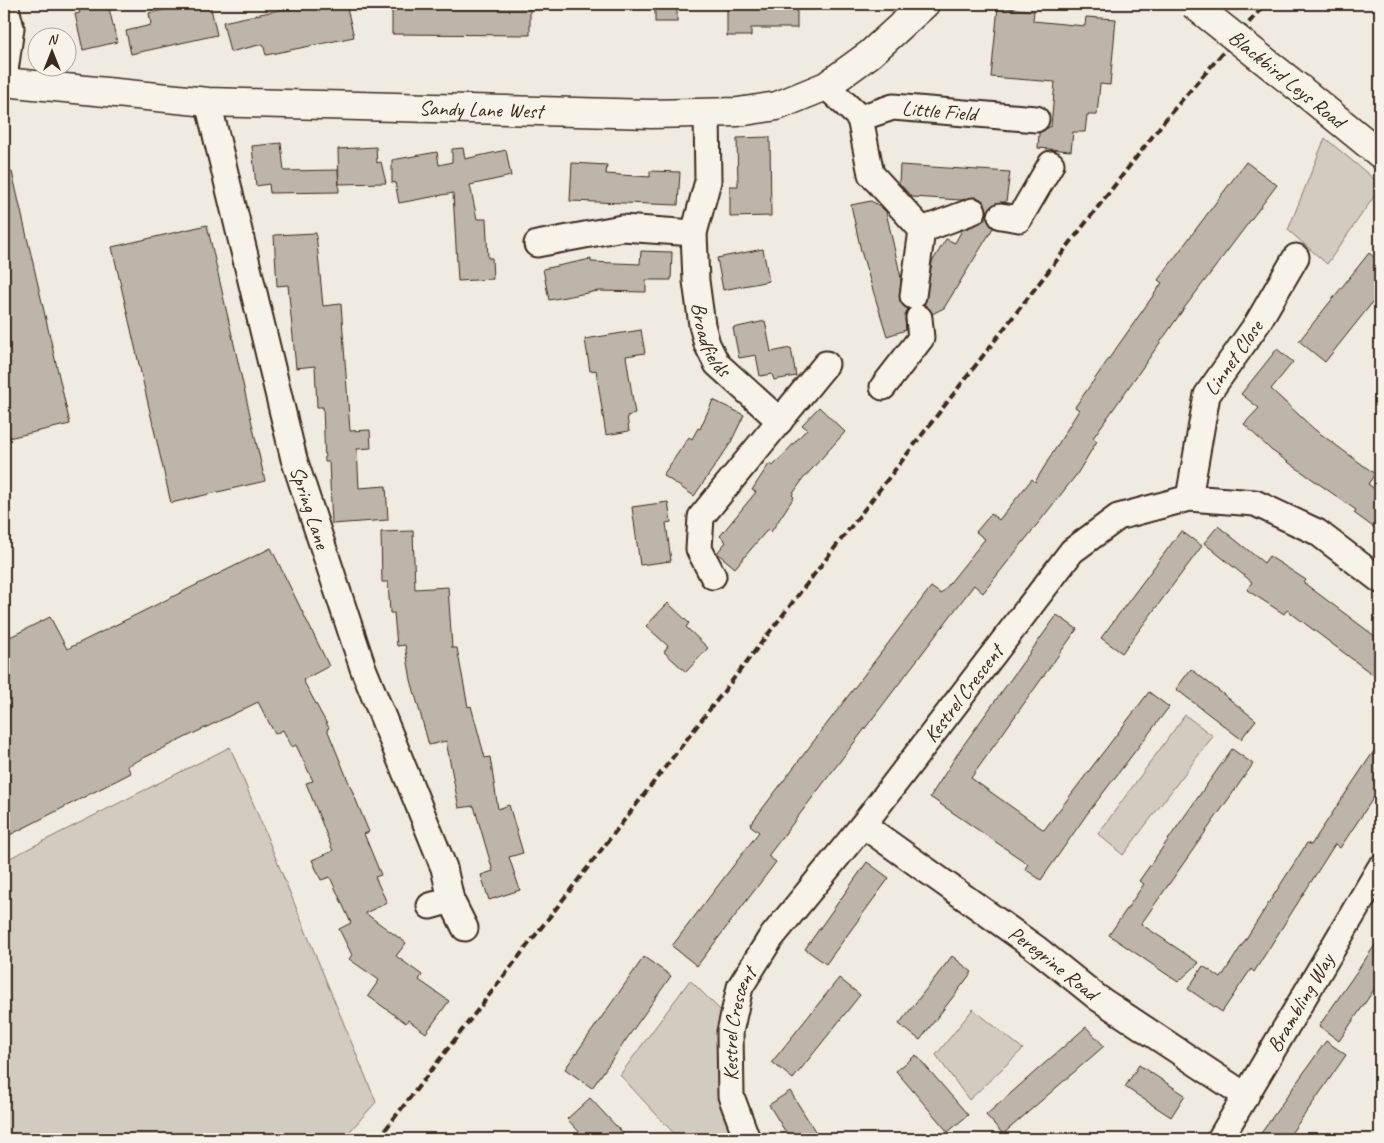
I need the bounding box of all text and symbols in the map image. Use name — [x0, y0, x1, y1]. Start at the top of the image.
street label: Blackbird Leys Road — [1223, 24, 1353, 136]
north arrow — [28, 28, 78, 78]
text: N — [48, 31, 59, 48]
street label: Sandy Lane West — [419, 95, 546, 124]
street label: Little Field — [901, 95, 981, 127]
street label: Broadfields — [686, 301, 737, 384]
street label: Linnet Close — [1198, 313, 1270, 400]
street label: Spring Lane — [284, 463, 336, 553]
street label: Kestrel Crescent — [918, 637, 1011, 748]
street label: Peregrine Road — [1004, 920, 1106, 1008]
street label: Brambling Way — [1261, 947, 1340, 1057]
street label: Kestrel Crescent — [717, 960, 764, 1081]

